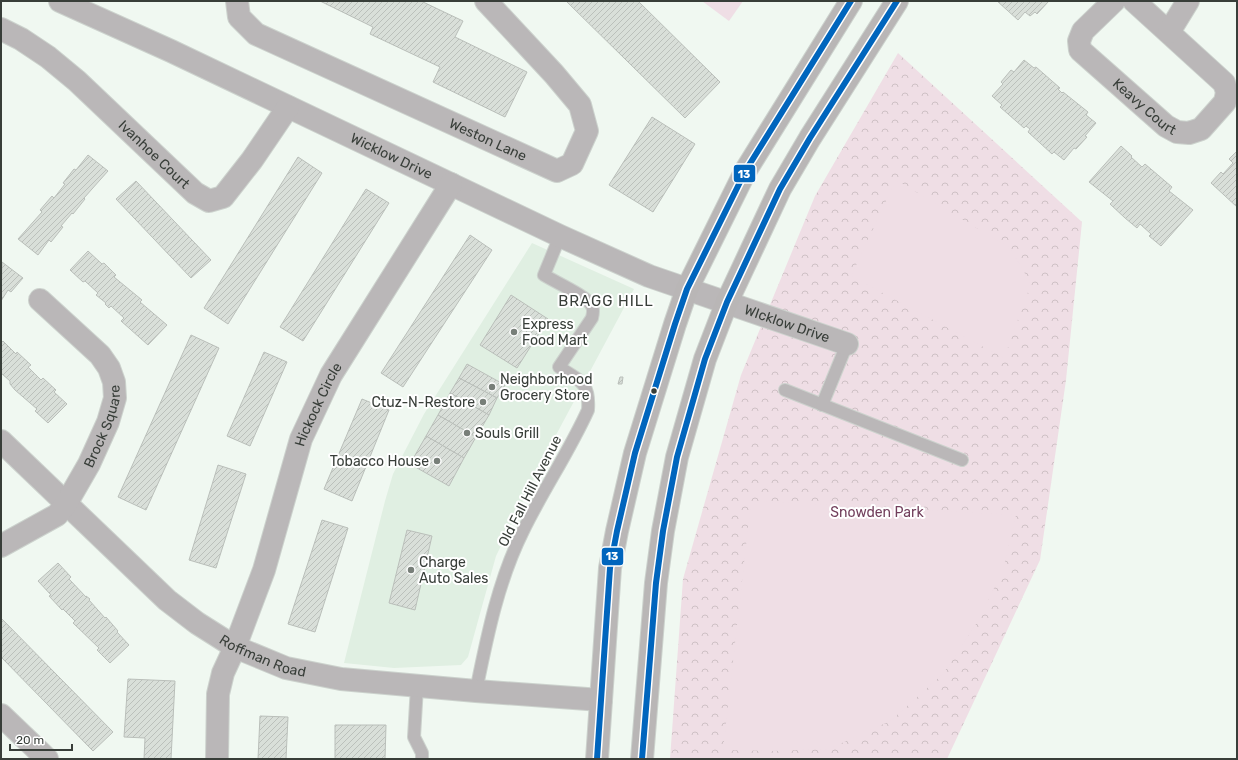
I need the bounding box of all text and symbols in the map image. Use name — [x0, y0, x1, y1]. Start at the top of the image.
street label: Keavy Court — [1109, 75, 1180, 139]
street label: Weston Lane — [447, 115, 530, 165]
street label: Ivanhoe Court — [115, 117, 194, 193]
street label: Wicklow Drive — [348, 129, 436, 183]
line badge: 13 — [733, 164, 756, 183]
text: 13 — [738, 168, 750, 181]
district label: BRAGG HILL — [558, 292, 654, 310]
street label: WIcklow Drive — [742, 301, 832, 346]
place label: Express Food Mart — [522, 316, 588, 349]
marker: Express Food Mart — [509, 327, 519, 337]
street label: Hickock Circle — [291, 359, 345, 448]
place label: Neighborhood Grocery Store — [500, 371, 592, 404]
marker: Neighborhood Grocery Store — [487, 382, 497, 392]
street label: Brock Square — [80, 384, 123, 470]
unlabelled marker — [649, 386, 659, 396]
place label: Ctuz-N-Restore — [371, 394, 475, 411]
marker: Ctuz-N-Restore — [478, 397, 488, 407]
place label: Souls Grill — [475, 425, 539, 442]
marker: Souls Grill — [462, 428, 472, 438]
street label: Old Fall Hill Avenue — [495, 432, 565, 550]
place label: Tobacco House — [330, 453, 429, 470]
marker: Tobacco House — [432, 456, 442, 466]
park label: Snowden Park — [830, 504, 924, 521]
line badge: 13 — [601, 547, 624, 566]
text: 13 — [606, 550, 618, 563]
place label: Charge Auto Sales — [419, 554, 488, 587]
marker: Charge Auto Sales — [406, 565, 416, 575]
street label: Roffman Road — [216, 631, 308, 680]
scale bar — [10, 726, 72, 752]
text: 20 m — [16, 733, 44, 747]

